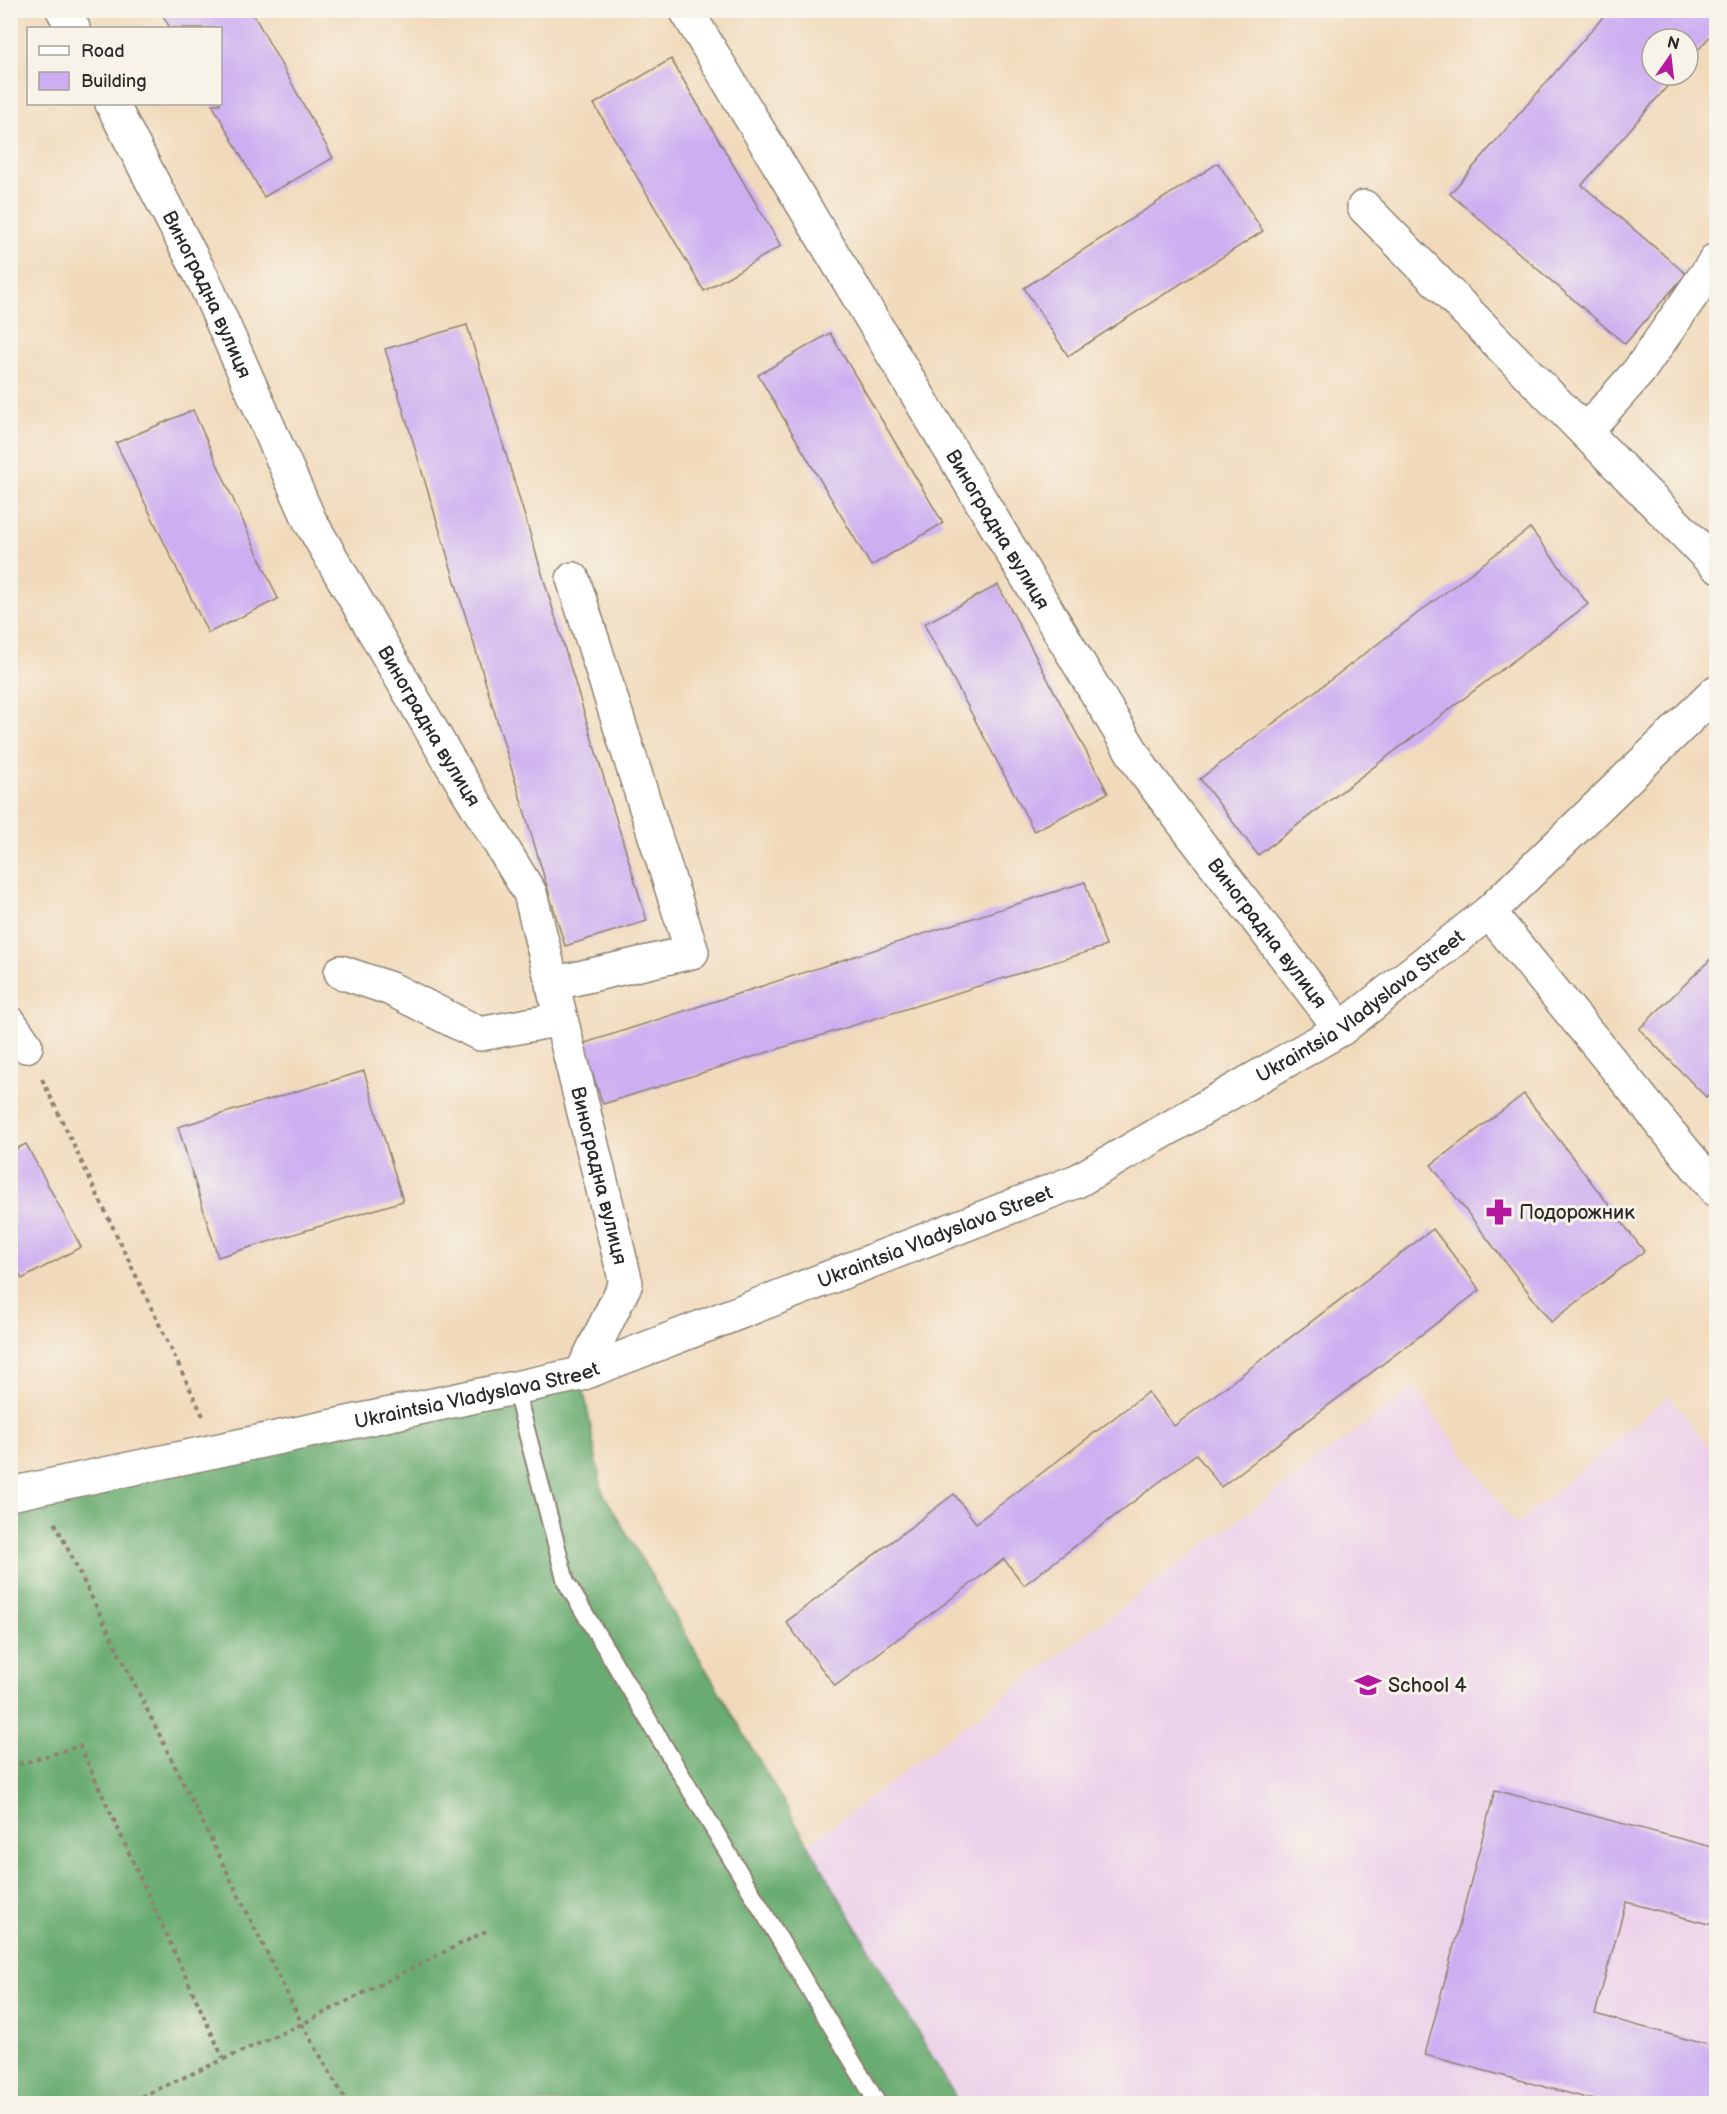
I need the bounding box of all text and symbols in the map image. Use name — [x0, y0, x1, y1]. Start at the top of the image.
legend — [27, 27, 222, 105]
north arrow — [1640, 27, 1700, 87]
text: N — [1665, 33, 1681, 55]
text: Road — [81, 41, 125, 62]
text: Building — [81, 71, 147, 92]
street label: Виноградна вулиця — [157, 207, 256, 382]
street label: Виноградна вулиця — [940, 445, 1055, 614]
street label: Виноградна вулиця — [372, 642, 485, 811]
street label: Виноградна вулиця — [1202, 854, 1332, 1013]
street label: Ukraintsia Vladyslava Street — [1252, 925, 1470, 1088]
street label: Виноградна вулиця — [565, 1084, 632, 1267]
street label: Ukraintsia Vladyslava Street — [814, 1181, 1056, 1294]
pharmacy icon: Подорожник — [1484, 1197, 1514, 1227]
place label: Подорожник — [1519, 1201, 1635, 1225]
street label: Ukraintsia Vladyslava Street — [352, 1357, 603, 1434]
school or university icon: School 4 — [1353, 1670, 1383, 1700]
place label: School 4 — [1388, 1674, 1467, 1698]

